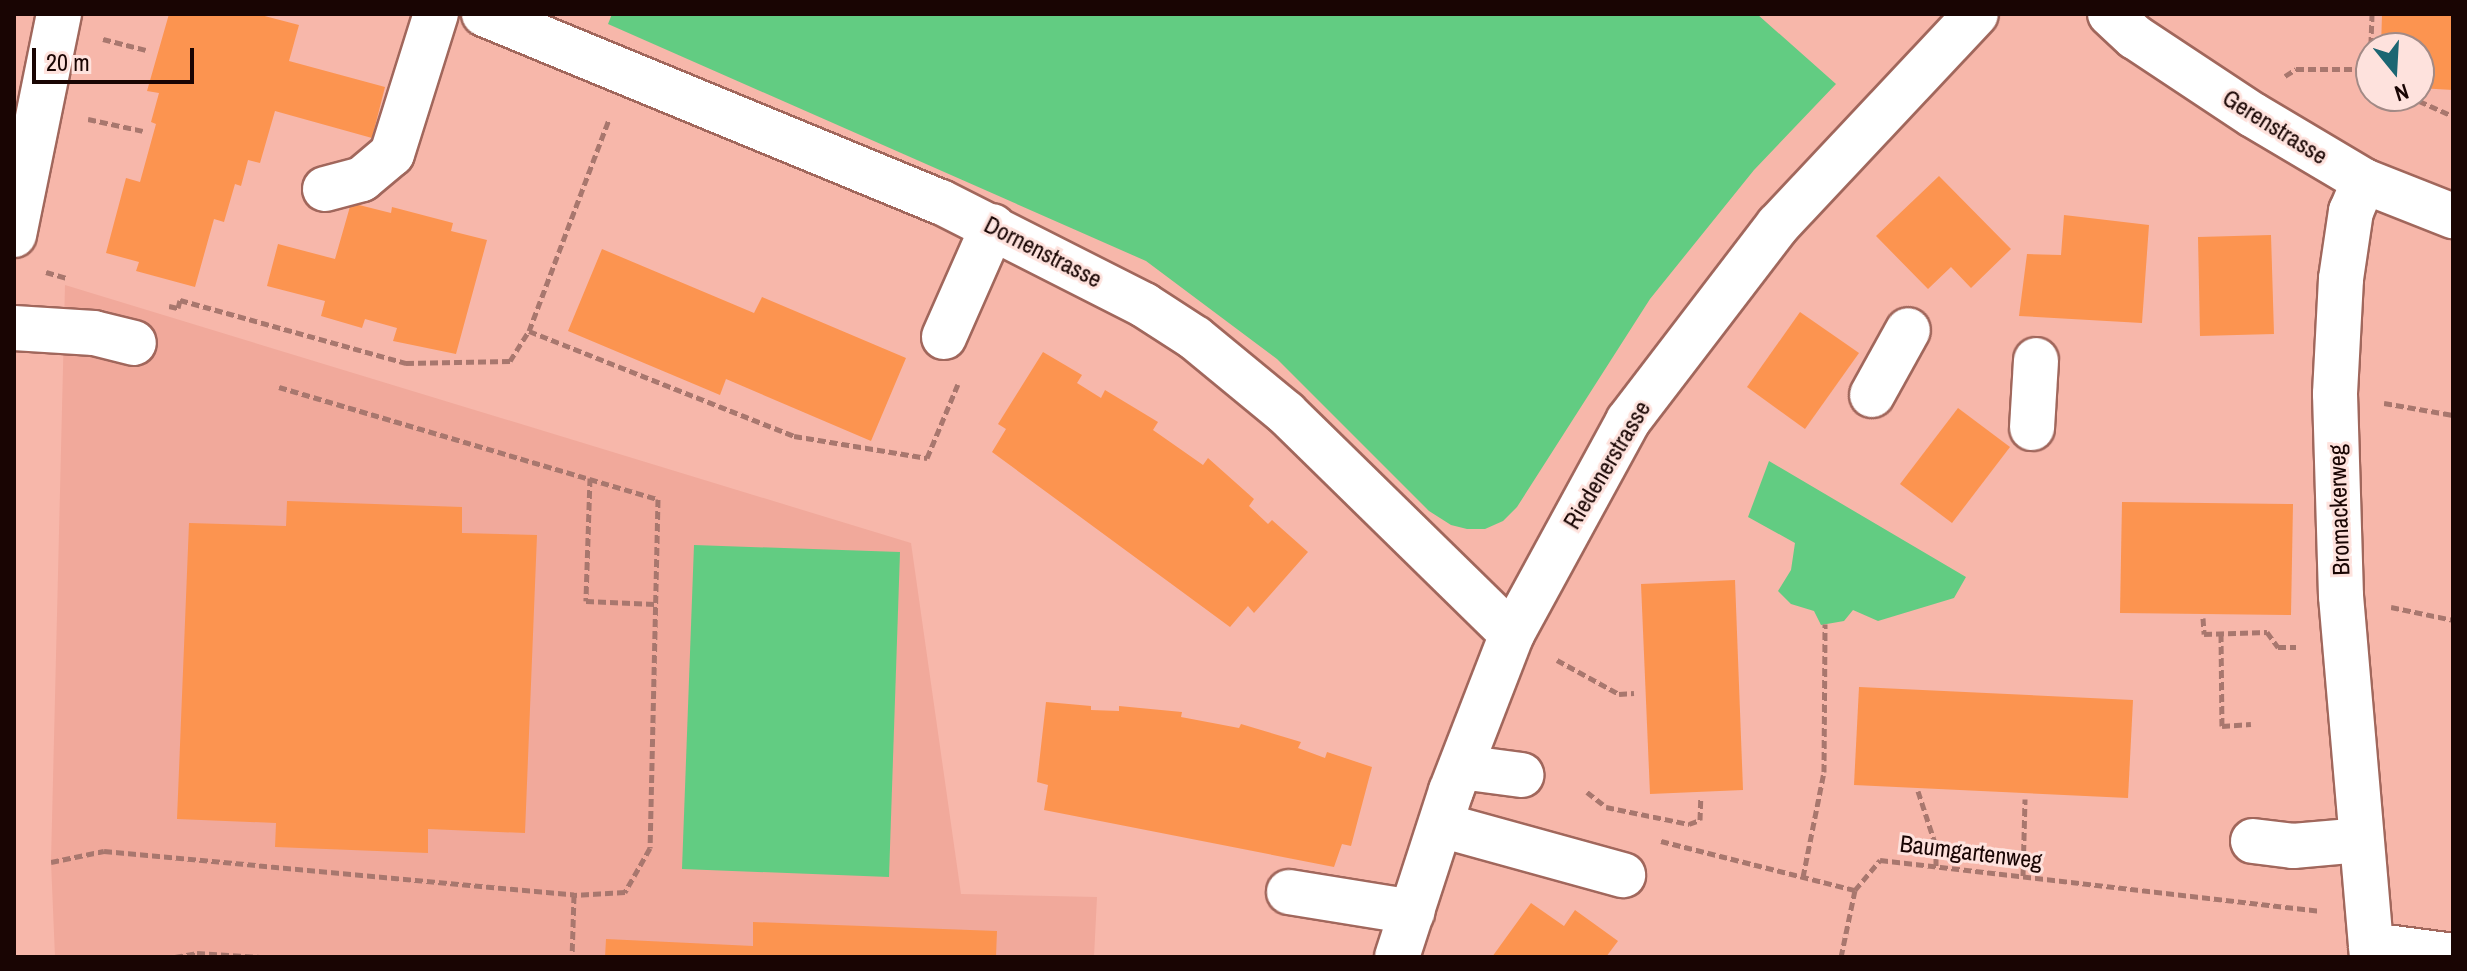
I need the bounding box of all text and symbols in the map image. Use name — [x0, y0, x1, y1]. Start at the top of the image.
scale bar — [36, 32, 198, 82]
north arrow — [2355, 32, 2435, 112]
text: 20 m — [46, 46, 90, 78]
text: N — [2391, 77, 2413, 109]
street label: Gerenstrasse — [2217, 83, 2333, 171]
street label: Dornenstrasse — [979, 210, 1107, 294]
street label: Riedenerstrasse — [1557, 396, 1657, 534]
street label: Bromackerweg — [2322, 444, 2356, 576]
street label: Baumgartenweg — [1898, 829, 2044, 875]

